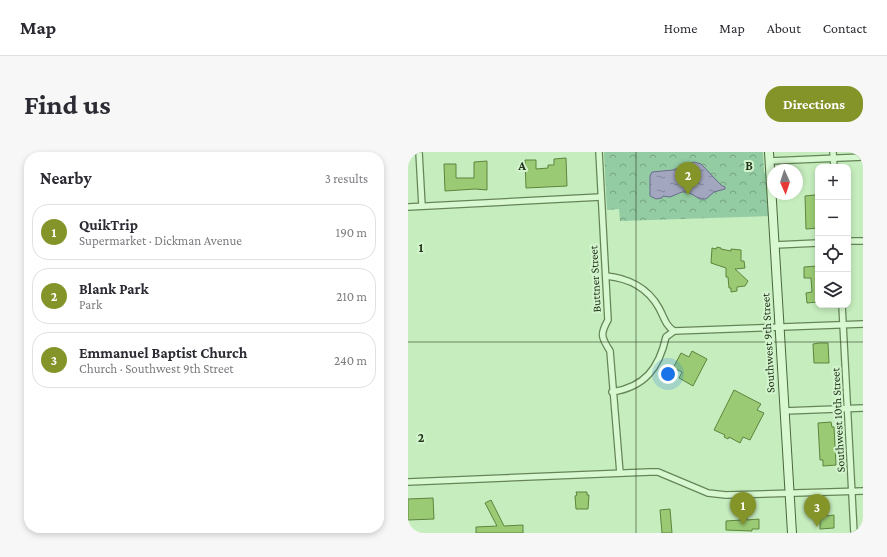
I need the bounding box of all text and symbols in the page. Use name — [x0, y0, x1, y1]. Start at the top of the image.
text: Map — [20, 17, 56, 38]
text: Home — [664, 20, 697, 36]
text: Map — [719, 20, 745, 36]
text: About — [767, 20, 801, 36]
text: Contact — [823, 20, 867, 36]
button: Directions — [765, 86, 863, 122]
text: Find us — [24, 89, 111, 120]
text: A — [517, 158, 526, 173]
text: B — [745, 158, 753, 173]
pin: 2 — [675, 162, 701, 195]
north arrow — [767, 164, 803, 200]
map controls — [815, 164, 851, 308]
button: + — [815, 164, 851, 200]
text: Nearby — [40, 169, 92, 188]
text: 3 results — [325, 171, 368, 186]
button: − — [815, 200, 851, 236]
text: QuikTrip — [79, 217, 138, 233]
text: 1 — [52, 225, 56, 240]
text: 190 m — [336, 225, 367, 240]
text: Supermarket · Dickman Avenue — [79, 233, 242, 248]
button: locate — [815, 236, 851, 272]
text: 1 — [419, 240, 424, 255]
street label: Buttner Street — [586, 244, 604, 313]
button: layers — [815, 272, 851, 308]
text: Blank Park — [79, 281, 149, 297]
text: 2 — [51, 289, 57, 304]
text: 210 m — [336, 289, 367, 304]
street label: Southwest 9th Street — [758, 292, 778, 393]
text: Park — [79, 297, 102, 312]
text: Emmanuel Baptist Church — [79, 345, 247, 361]
text: 3 — [51, 353, 57, 368]
text: 240 m — [334, 353, 367, 368]
text: Church · Southwest 9th Street — [79, 361, 234, 376]
your location — [658, 364, 678, 384]
street label: Southwest 10th Street — [828, 366, 848, 473]
text: 2 — [418, 430, 425, 445]
pin: 1 — [730, 492, 756, 525]
pin: 3 — [804, 494, 830, 527]

